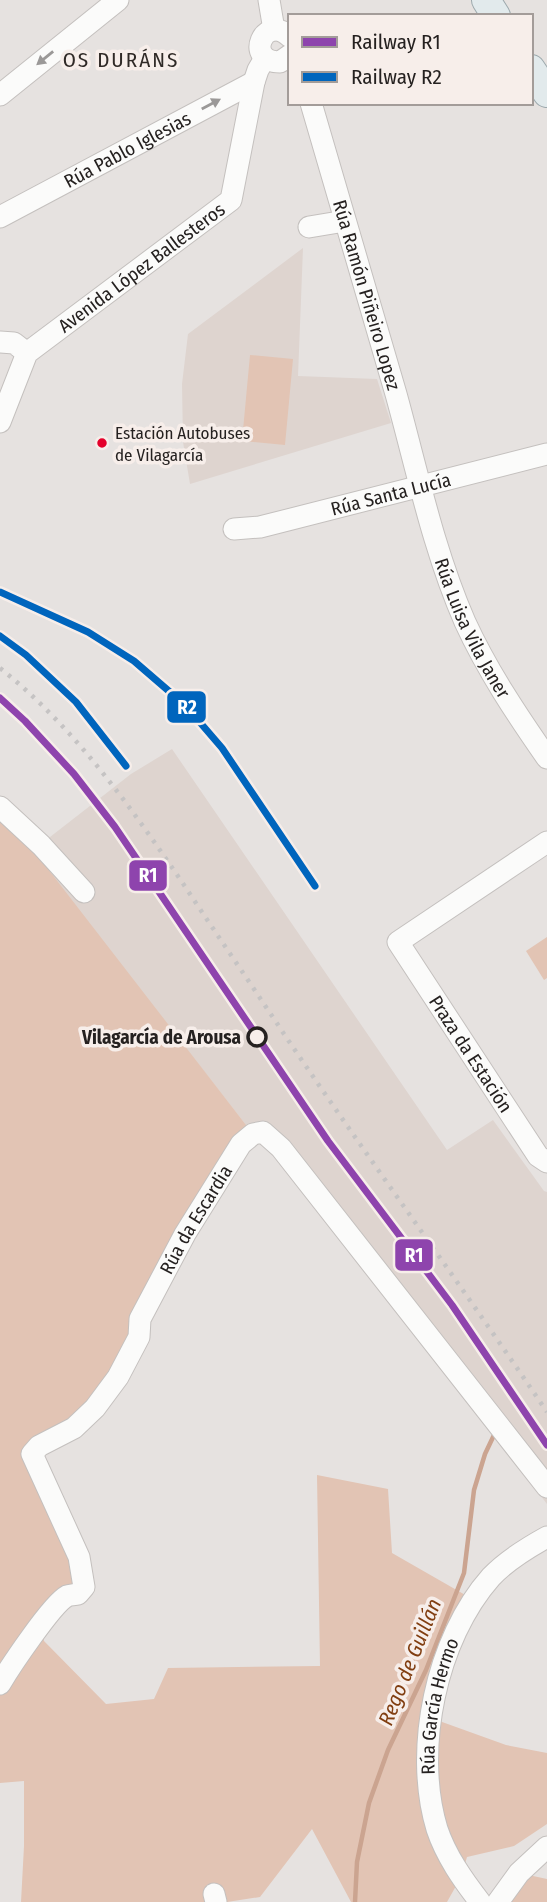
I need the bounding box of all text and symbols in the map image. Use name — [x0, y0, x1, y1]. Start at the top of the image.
legend — [288, 14, 533, 105]
text: Railway R1 — [351, 29, 441, 55]
district label: OS DURÁNS — [63, 47, 179, 73]
one-way arrow — [37, 50, 54, 65]
text: Railway R2 — [351, 64, 442, 90]
one-way arrow — [202, 99, 222, 111]
street label: Rúa Pablo Iglesias — [60, 106, 195, 192]
street label: Avenida López Ballesteros — [53, 197, 229, 337]
street label: Rúa Ramón Piñeiro Lopez — [328, 197, 406, 393]
place label: Estación Autobuses de Vilagarcía — [115, 423, 250, 466]
marker: Estación Autobuses de Vilagarcía — [95, 436, 109, 450]
street label: Rúa Santa Lucía — [328, 467, 453, 520]
street label: Rúa Luisa Vila Janer — [430, 555, 516, 703]
line badge: R2 — [166, 690, 207, 724]
text: R2 — [177, 696, 197, 719]
line badge: R1 — [128, 859, 168, 892]
text: R1 — [139, 864, 157, 887]
street label: Praza da Estación — [424, 991, 518, 1117]
place label: Vilagarcía de Arousa — [81, 1026, 241, 1049]
marker: Vilagarcía de Arousa — [247, 1027, 267, 1047]
street label: Rúa da Escardia — [155, 1161, 237, 1278]
line badge: R1 — [394, 1238, 434, 1272]
text: R1 — [405, 1244, 423, 1267]
water label: Rego de Guillán — [373, 1595, 447, 1729]
street label: Rúa García Hermo — [416, 1634, 463, 1775]

